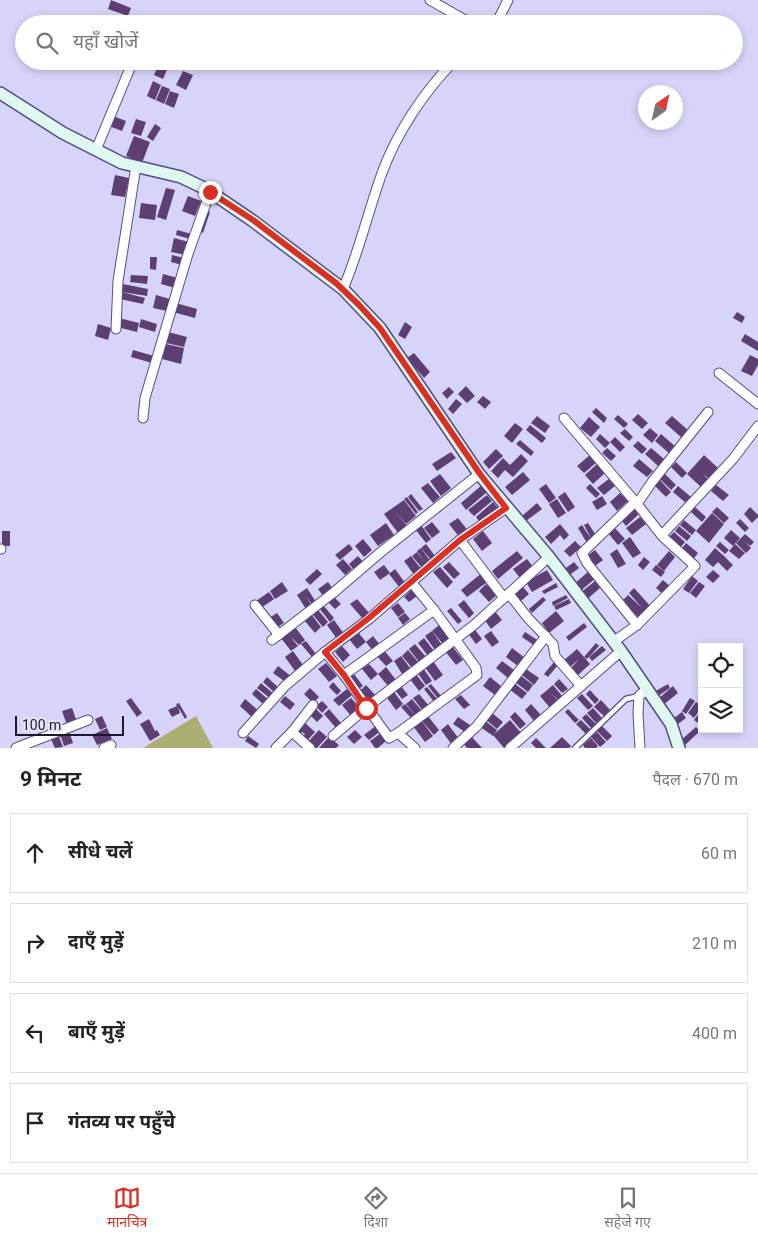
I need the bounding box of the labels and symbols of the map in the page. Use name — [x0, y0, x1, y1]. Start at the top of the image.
north arrow — [638, 85, 683, 130]
route end — [199, 181, 222, 204]
route start — [355, 697, 378, 720]
scale bar — [15, 713, 124, 736]

